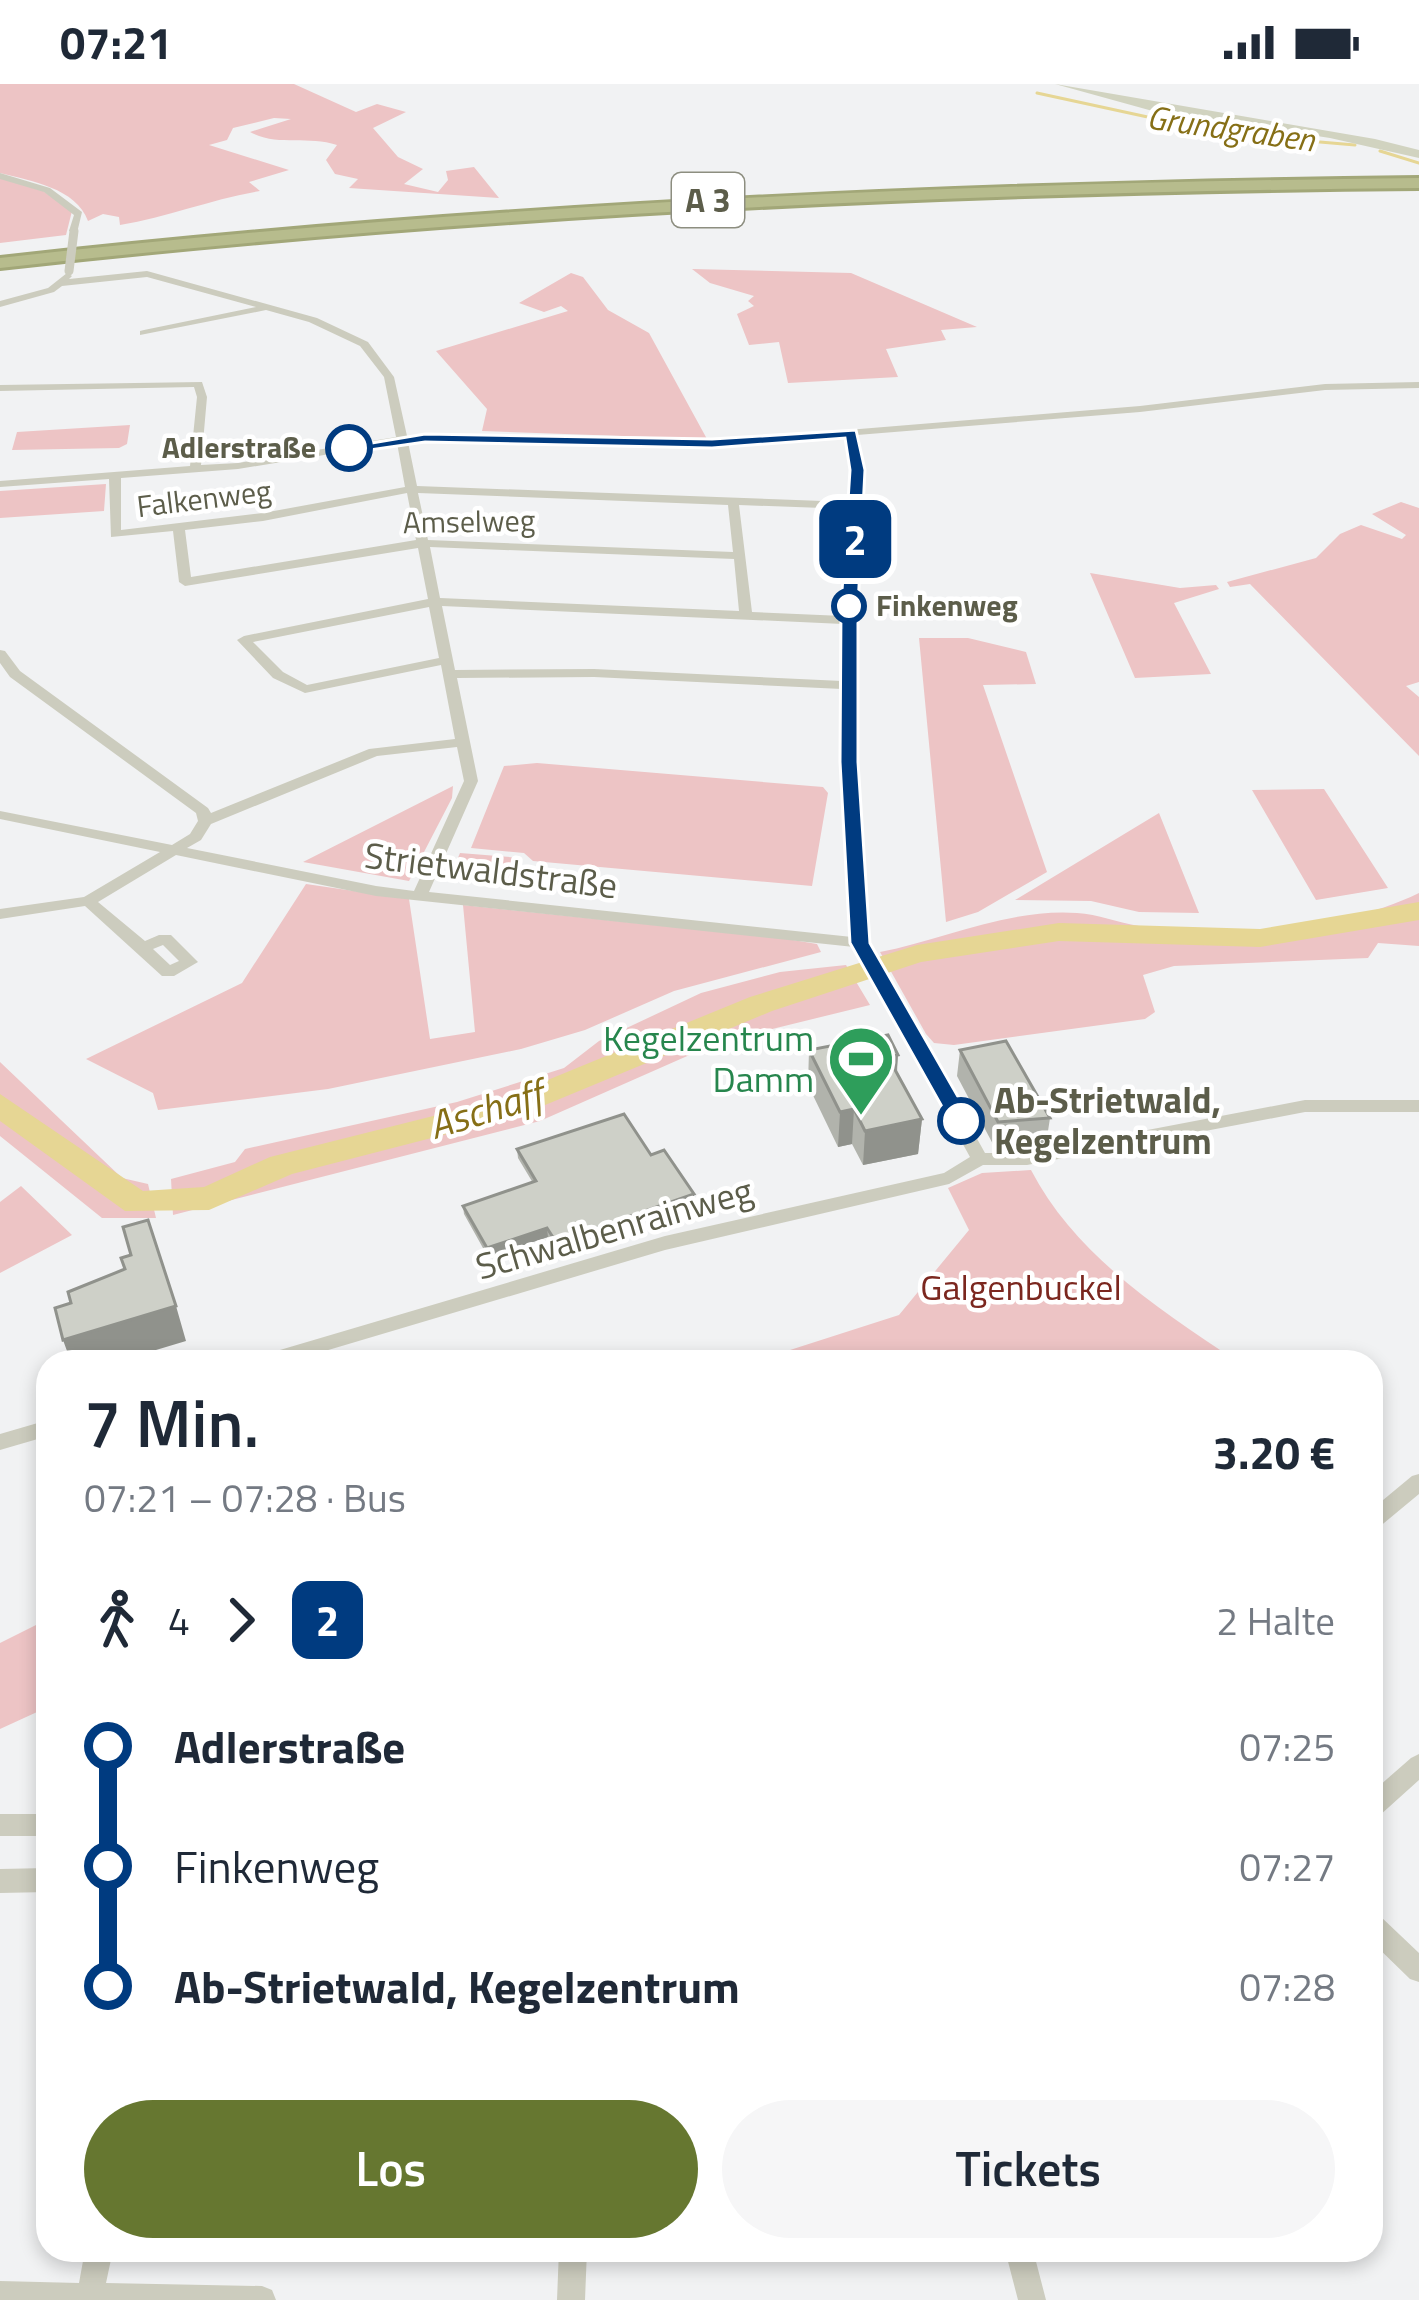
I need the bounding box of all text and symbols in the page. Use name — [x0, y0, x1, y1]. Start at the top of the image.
text: 07:21 — [60, 8, 172, 76]
water label: Grundgraben — [1144, 91, 1319, 165]
road number: A 3 — [672, 173, 744, 227]
place label: Adlerstraße — [162, 424, 316, 470]
marker: Adlerstraße — [327, 426, 371, 470]
street label: Falkenweg — [134, 467, 274, 529]
street label: Amselweg — [402, 497, 536, 545]
line badge: 2 — [816, 500, 894, 578]
text: 2 — [843, 507, 867, 571]
place label: Finkenweg — [876, 582, 1018, 628]
marker: Finkenweg — [833, 590, 865, 622]
street label: Strietwaldstraße — [362, 827, 621, 912]
place label: Kegelzentrum Damm — [603, 1010, 814, 1106]
sports icon: Kegelzentrum Damm — [826, 1024, 896, 1118]
water label: Aschaff — [421, 1061, 557, 1154]
place label: Ab-Strietwald, Kegelzentrum — [994, 1072, 1221, 1168]
marker: Ab-Strietwald, Kegelzentrum — [939, 1099, 983, 1143]
street label: Schwalbenrainweg — [469, 1162, 759, 1293]
park label: Galgenbuckel — [920, 1259, 1122, 1314]
text: 7 Min. — [84, 1372, 259, 1473]
text: 3.20 € — [1213, 1418, 1335, 1486]
text: 07:21 – 07:28 · Bus — [84, 1468, 406, 1527]
icon: walk — [84, 1587, 150, 1653]
icon: forward — [208, 1587, 274, 1653]
text: 2 — [316, 1588, 339, 1652]
text: 4 — [168, 1591, 190, 1650]
text: 2 Halte — [1216, 1591, 1335, 1650]
text: Adlerstraße — [174, 1712, 405, 1780]
text: 07:25 — [1239, 1717, 1335, 1776]
text: Finkenweg — [174, 1832, 379, 1900]
text: 07:27 — [1239, 1837, 1335, 1896]
text: Ab-Strietwald, Kegelzentrum — [174, 1952, 740, 2020]
text: 07:28 — [1239, 1957, 1335, 2016]
button: Los — [84, 2100, 698, 2238]
button: Tickets — [722, 2100, 1335, 2238]

